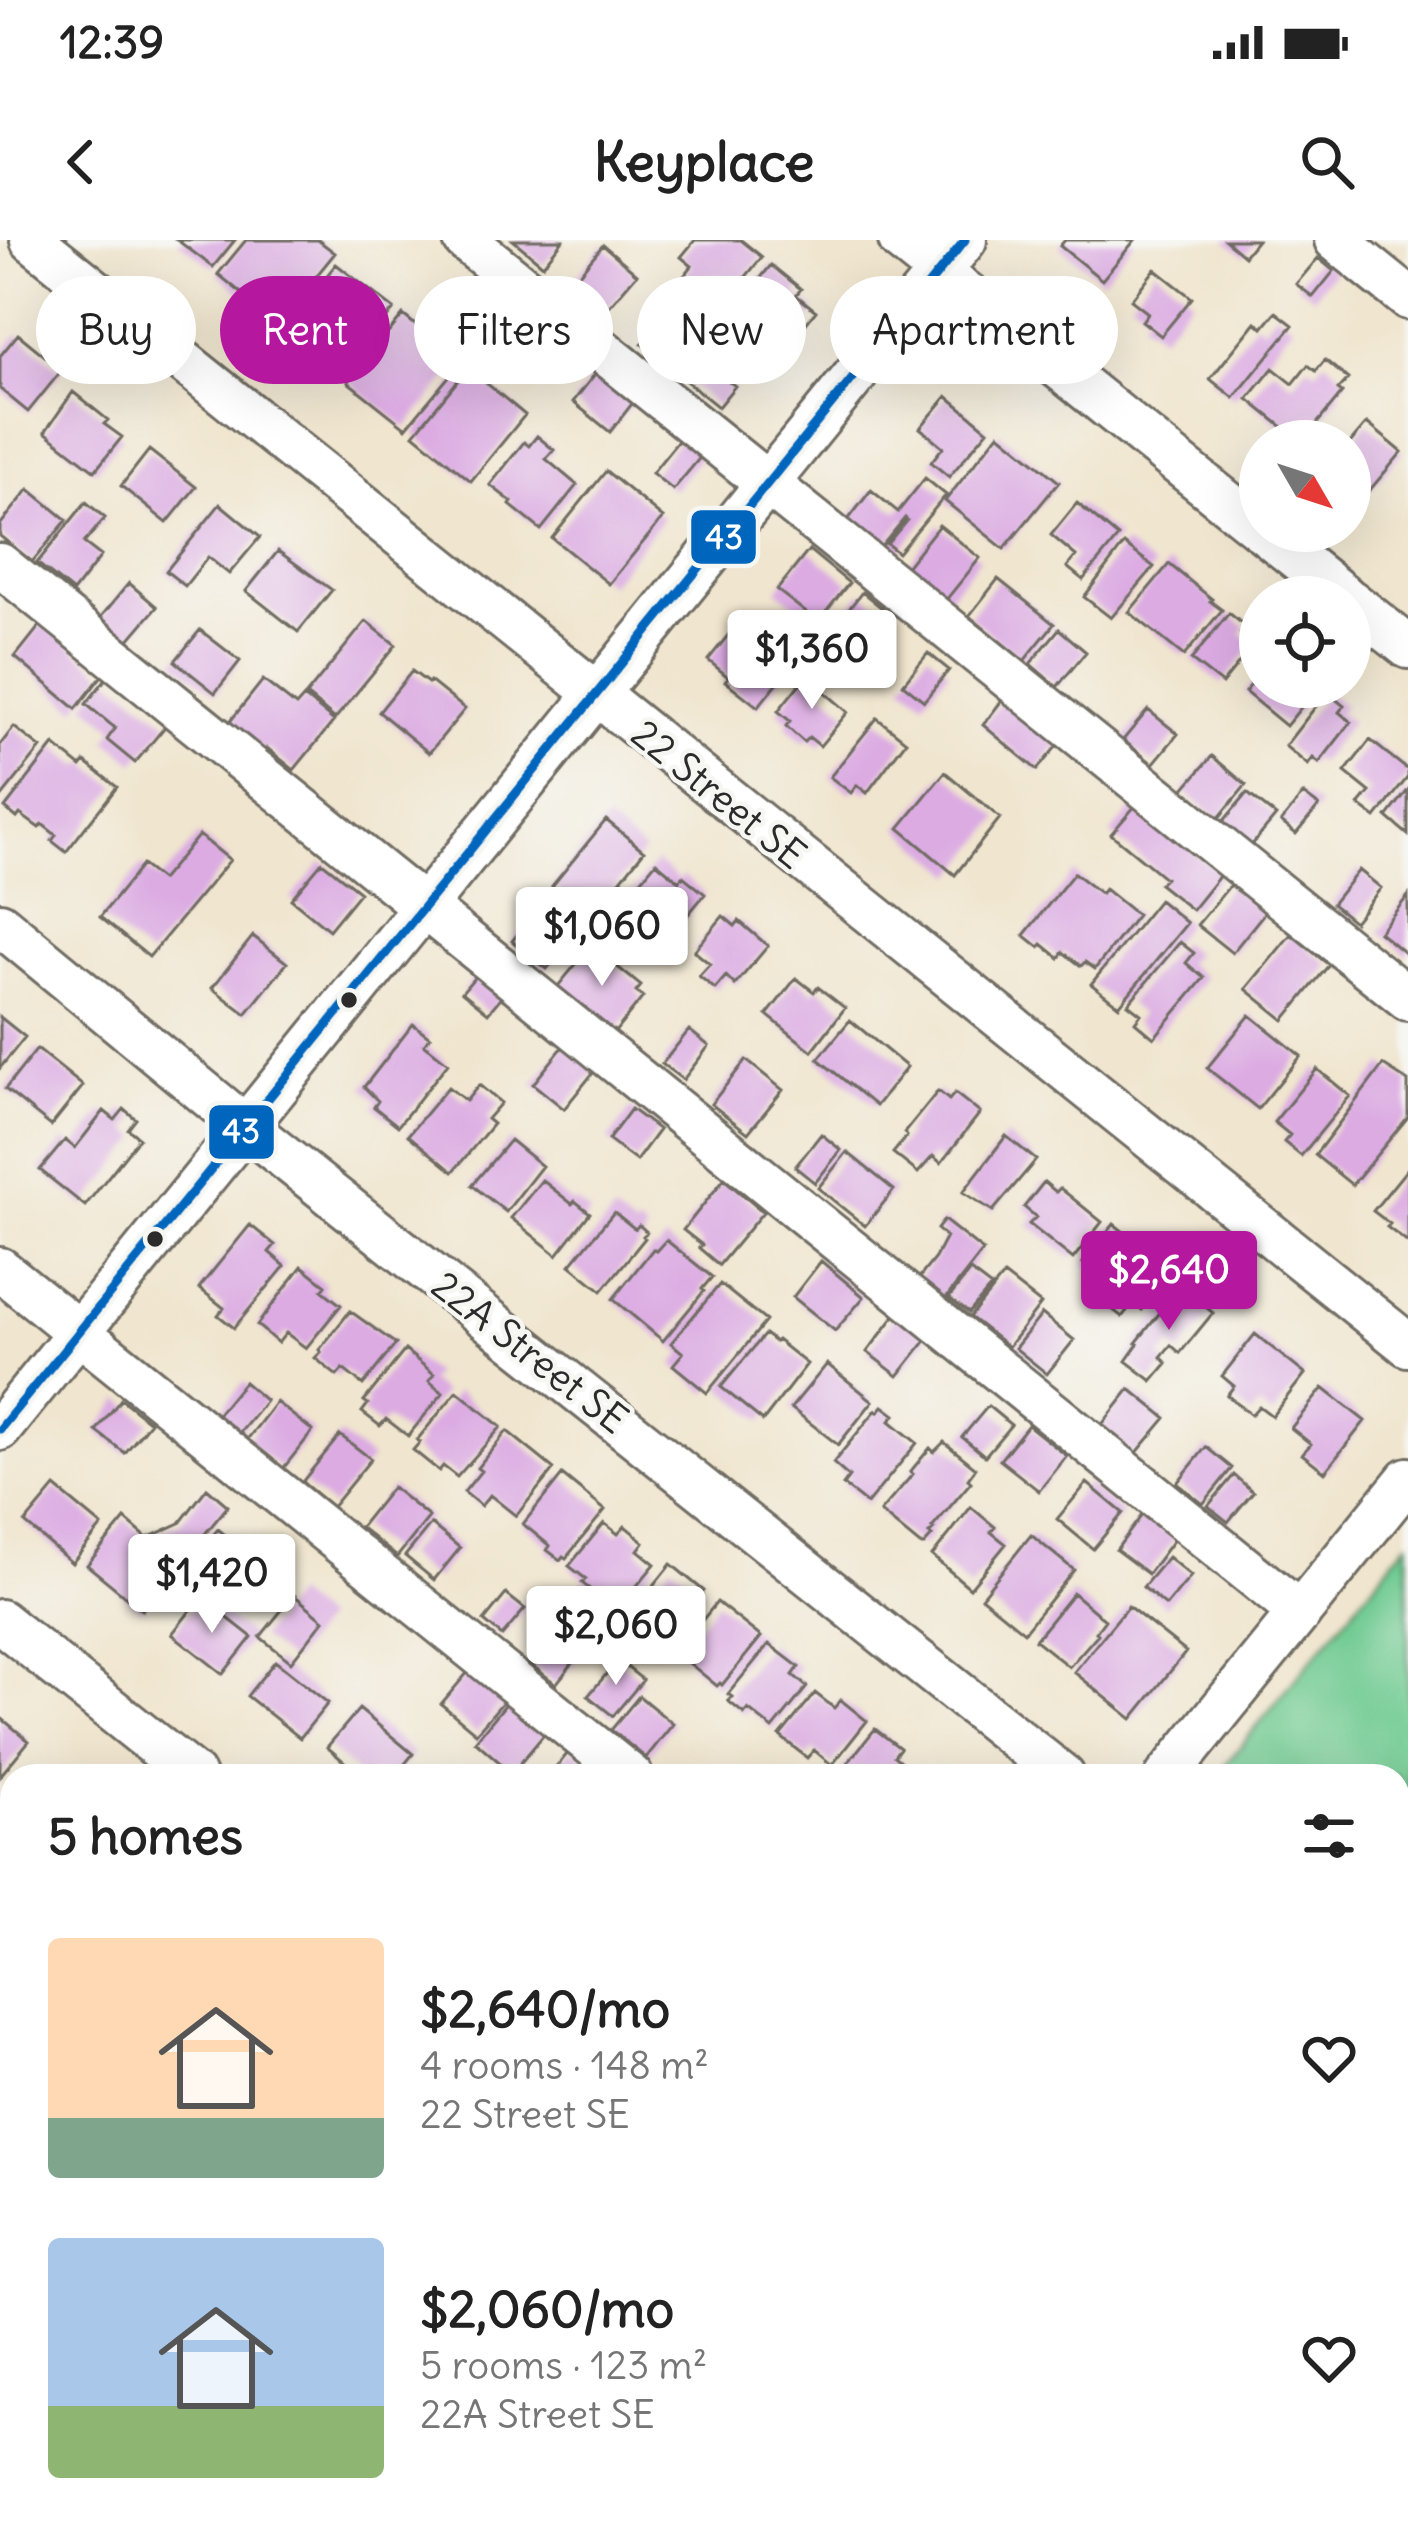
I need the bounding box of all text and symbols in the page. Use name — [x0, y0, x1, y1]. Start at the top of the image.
text: 12:39 — [60, 14, 164, 70]
text: Keyplace — [594, 128, 814, 196]
icon: back — [48, 129, 114, 195]
icon: search — [1294, 129, 1360, 195]
chip: Buy — [36, 276, 196, 384]
chip: Rent — [220, 276, 390, 384]
chip: Filters — [414, 276, 613, 384]
chip: New — [637, 276, 806, 384]
chip: Apartment — [830, 276, 1118, 384]
north arrow — [1239, 420, 1371, 552]
map controls — [1239, 420, 1371, 708]
line badge: 43 — [689, 508, 758, 566]
text: 43 — [705, 516, 743, 558]
button: locate — [1239, 576, 1371, 708]
pin: $1,360 — [714, 610, 910, 712]
text: $1,360 — [755, 624, 869, 673]
street label: 22 Street SE — [622, 709, 816, 880]
pin: $1,060 — [504, 887, 700, 989]
text: $1,060 — [543, 901, 661, 950]
unlabelled marker — [338, 989, 360, 1011]
line badge: 43 — [207, 1103, 276, 1161]
text: 43 — [222, 1110, 260, 1152]
unlabelled marker — [144, 1228, 166, 1250]
pin: $2,640 — [1071, 1231, 1267, 1333]
text: $2,640 — [1108, 1245, 1230, 1294]
street label: 22A Street SE — [422, 1261, 637, 1444]
pin: $1,420 — [114, 1534, 310, 1636]
text: $1,420 — [155, 1548, 269, 1597]
pin: $2,060 — [518, 1586, 714, 1688]
text: $2,060 — [554, 1600, 679, 1649]
icon: filters — [1296, 1803, 1362, 1869]
text: 5 homes — [48, 1804, 243, 1868]
text: $2,640/mo — [420, 1977, 670, 2041]
icon: home — [144, 1986, 288, 2130]
icon: heart — [1296, 2025, 1362, 2091]
text: 4 rooms · 148 m² — [420, 2041, 709, 2090]
text: 22 Street SE — [420, 2090, 630, 2139]
text: $2,060/mo — [420, 2277, 674, 2341]
icon: home — [144, 2286, 288, 2430]
icon: heart — [1296, 2325, 1362, 2391]
text: 5 rooms · 123 m² — [420, 2341, 707, 2390]
text: 22A Street SE — [420, 2390, 655, 2439]

